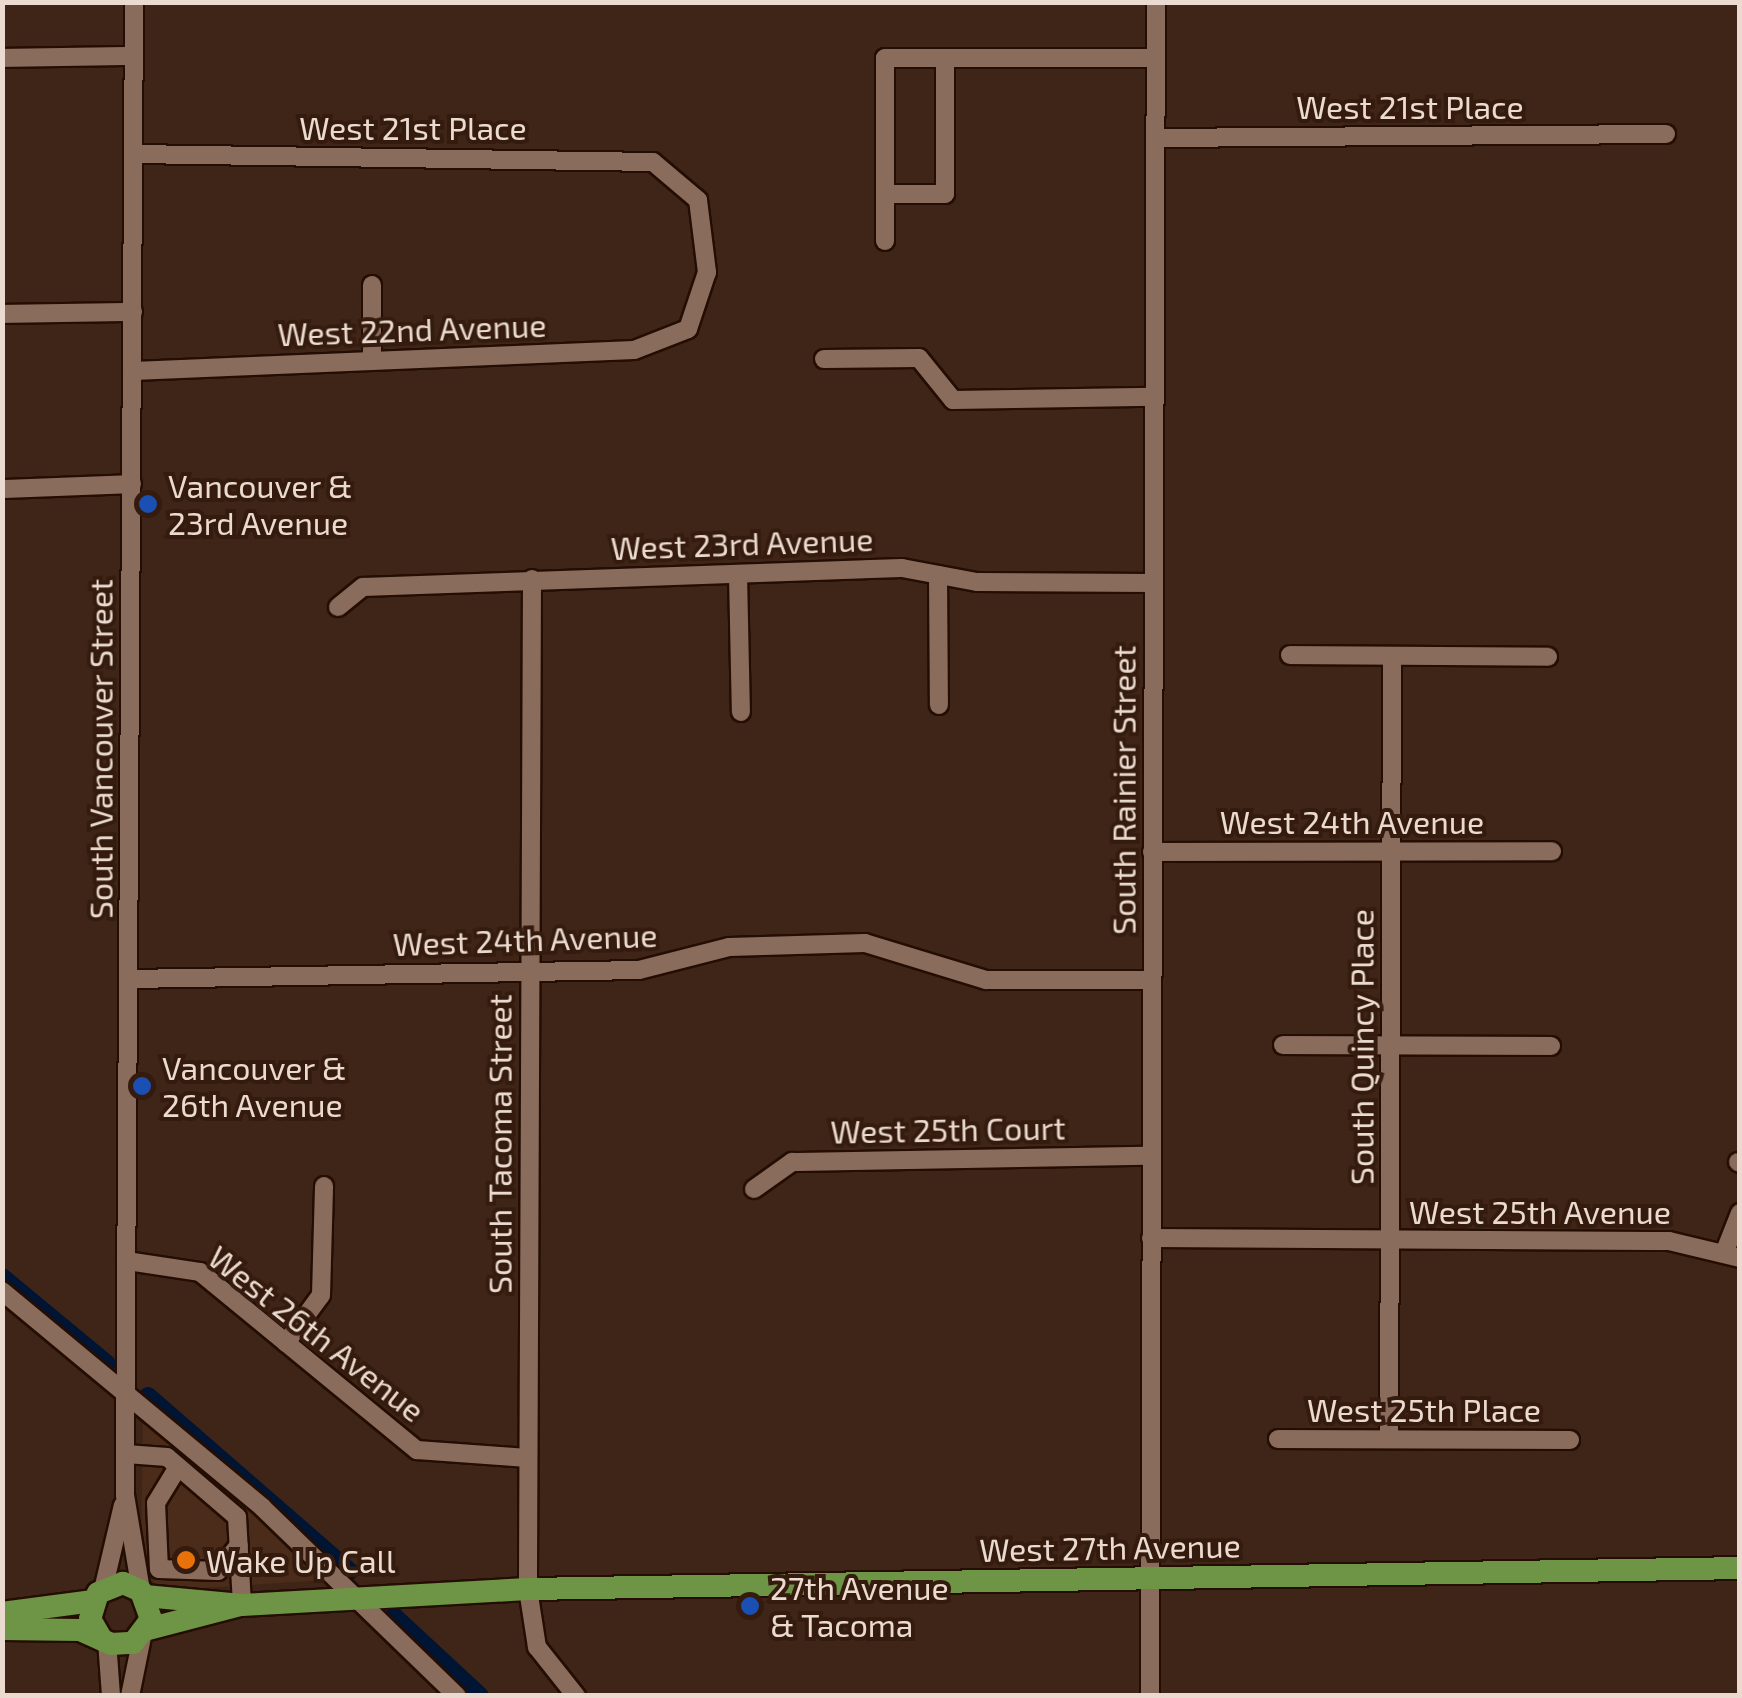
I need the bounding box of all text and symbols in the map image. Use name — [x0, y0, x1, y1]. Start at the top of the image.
street label: West 21st Place — [1296, 87, 1524, 125]
street label: West 21st Place — [299, 108, 527, 146]
street label: West 22nd Avenue — [277, 305, 547, 353]
place label: Vancouver & 23rd Avenue — [168, 467, 353, 542]
marker: Vancouver & 23rd Avenue — [137, 493, 159, 515]
street label: West 23rd Avenue — [610, 519, 874, 567]
street label: South Vancouver Street — [81, 578, 119, 920]
street label: South Rainier Street — [1104, 645, 1142, 935]
street label: West 24th Avenue — [1219, 802, 1485, 840]
street label: South Quincy Place — [1342, 909, 1380, 1185]
street label: West 24th Avenue — [392, 915, 658, 963]
street label: South Tacoma Street — [480, 994, 518, 1294]
place label: Vancouver & 26th Avenue — [162, 1049, 347, 1124]
marker: Vancouver & 26th Avenue — [131, 1075, 153, 1097]
street label: West 25th Court — [830, 1108, 1066, 1150]
street label: West 25th Avenue — [1409, 1192, 1671, 1230]
street label: West 26th Avenue — [201, 1237, 433, 1429]
street label: West 25th Place — [1307, 1390, 1541, 1428]
street label: West 27th Avenue — [979, 1526, 1241, 1568]
place label: Wake Up Call — [206, 1541, 395, 1579]
marker: Wake Up Call — [175, 1549, 197, 1571]
place label: 27th Avenue & Tacoma — [770, 1569, 950, 1644]
marker: 27th Avenue & Tacoma — [739, 1595, 761, 1617]

